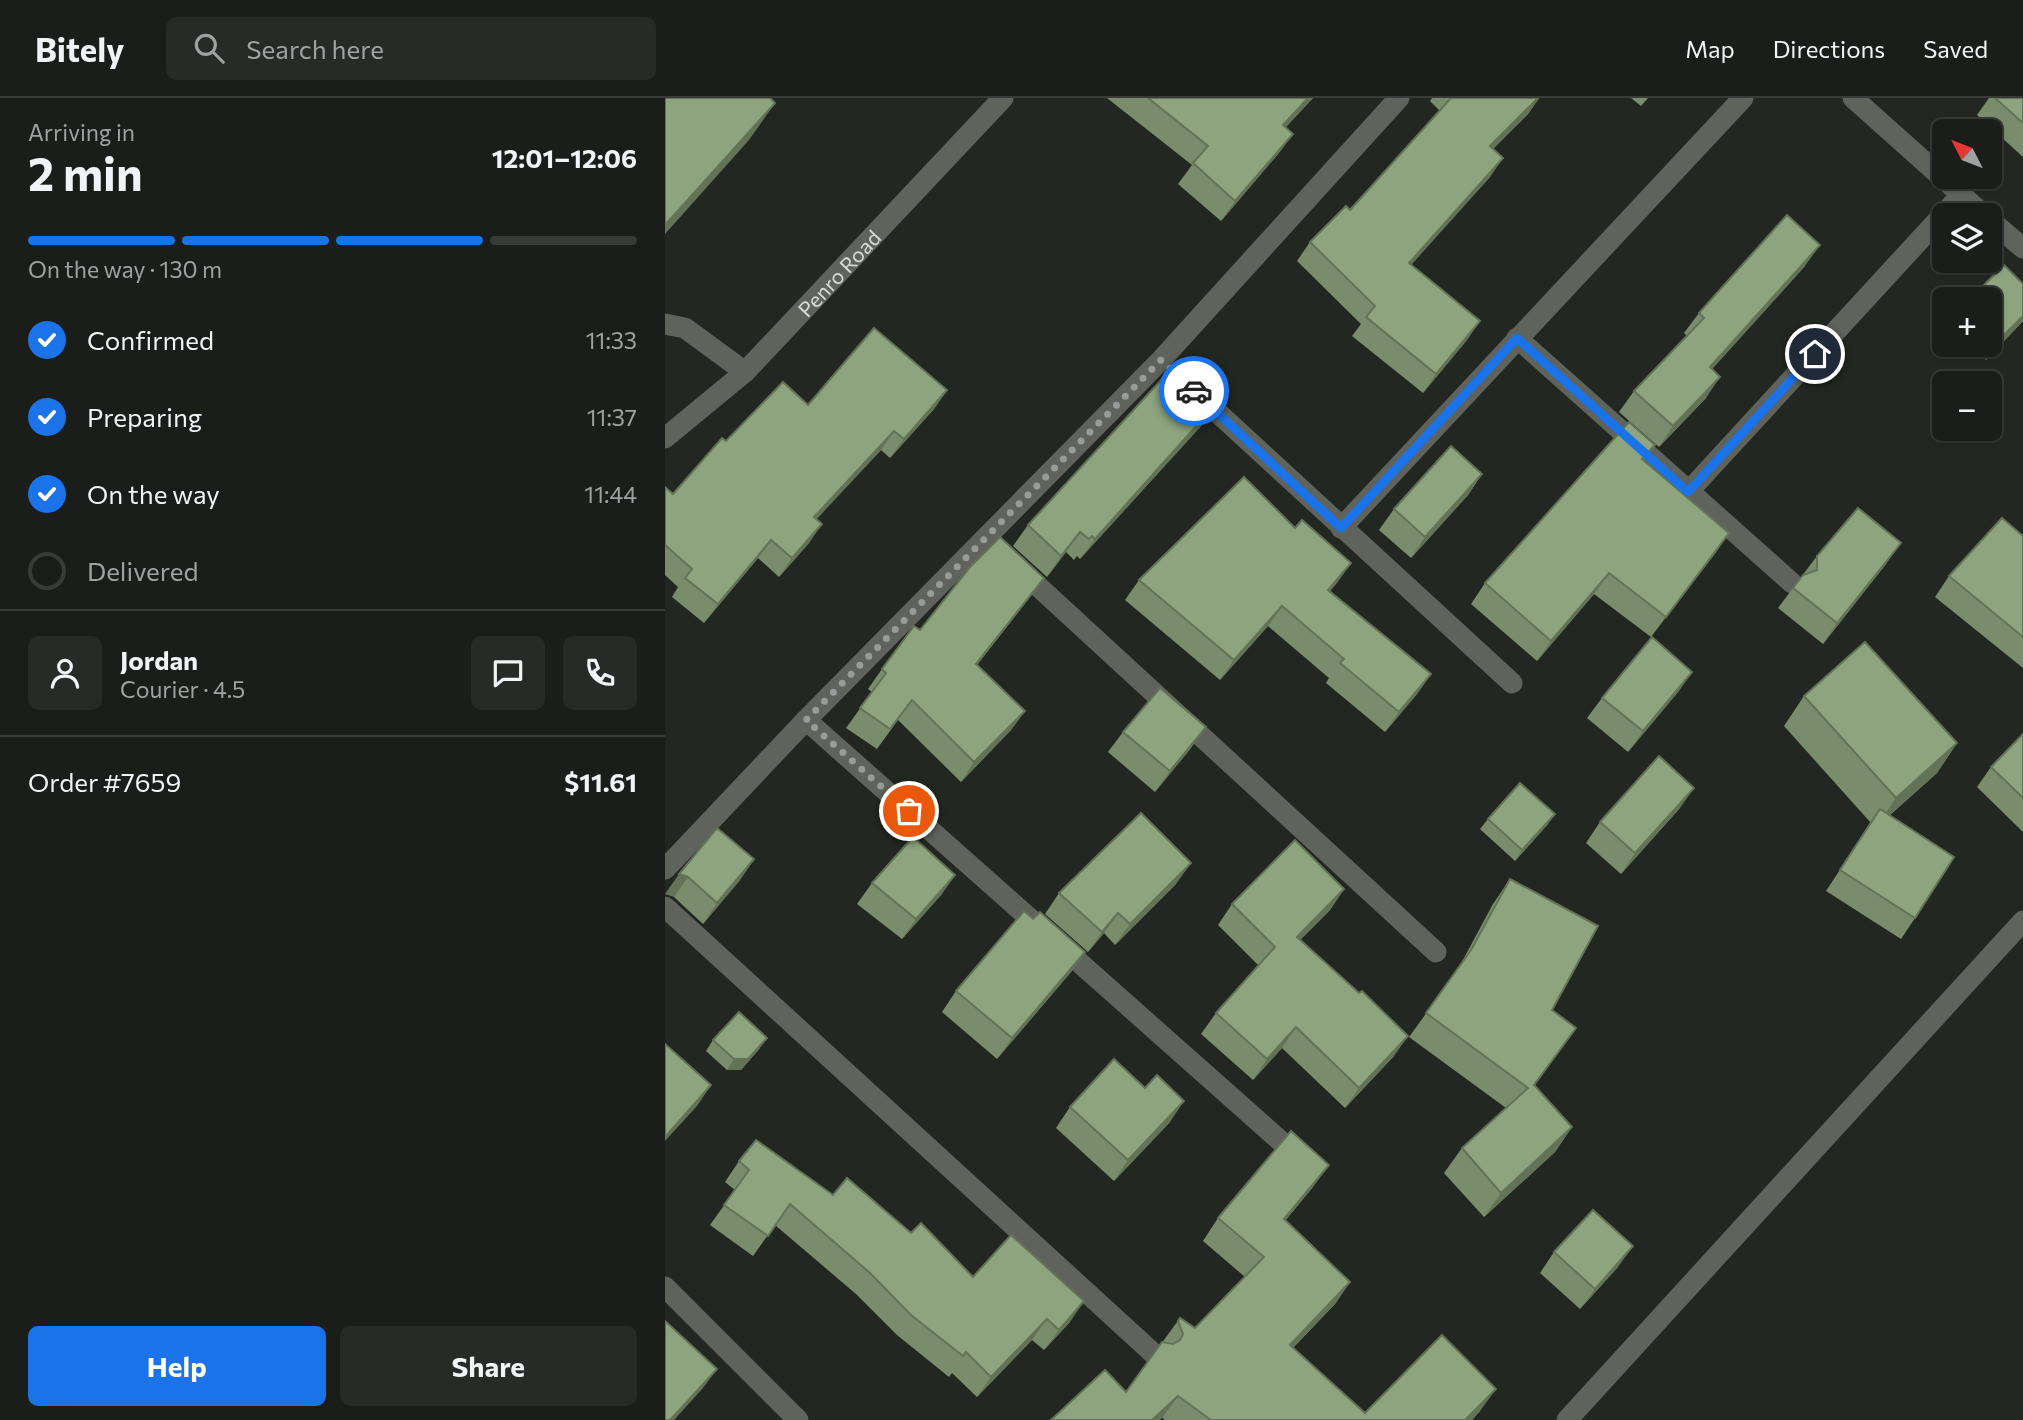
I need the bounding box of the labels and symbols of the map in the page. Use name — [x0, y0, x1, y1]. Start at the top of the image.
north arrow — [1932, 119, 2002, 189]
street label: Penro Road — [792, 224, 885, 321]
pin — [1785, 324, 1845, 384]
courier — [1159, 356, 1229, 426]
pin — [879, 781, 939, 841]

